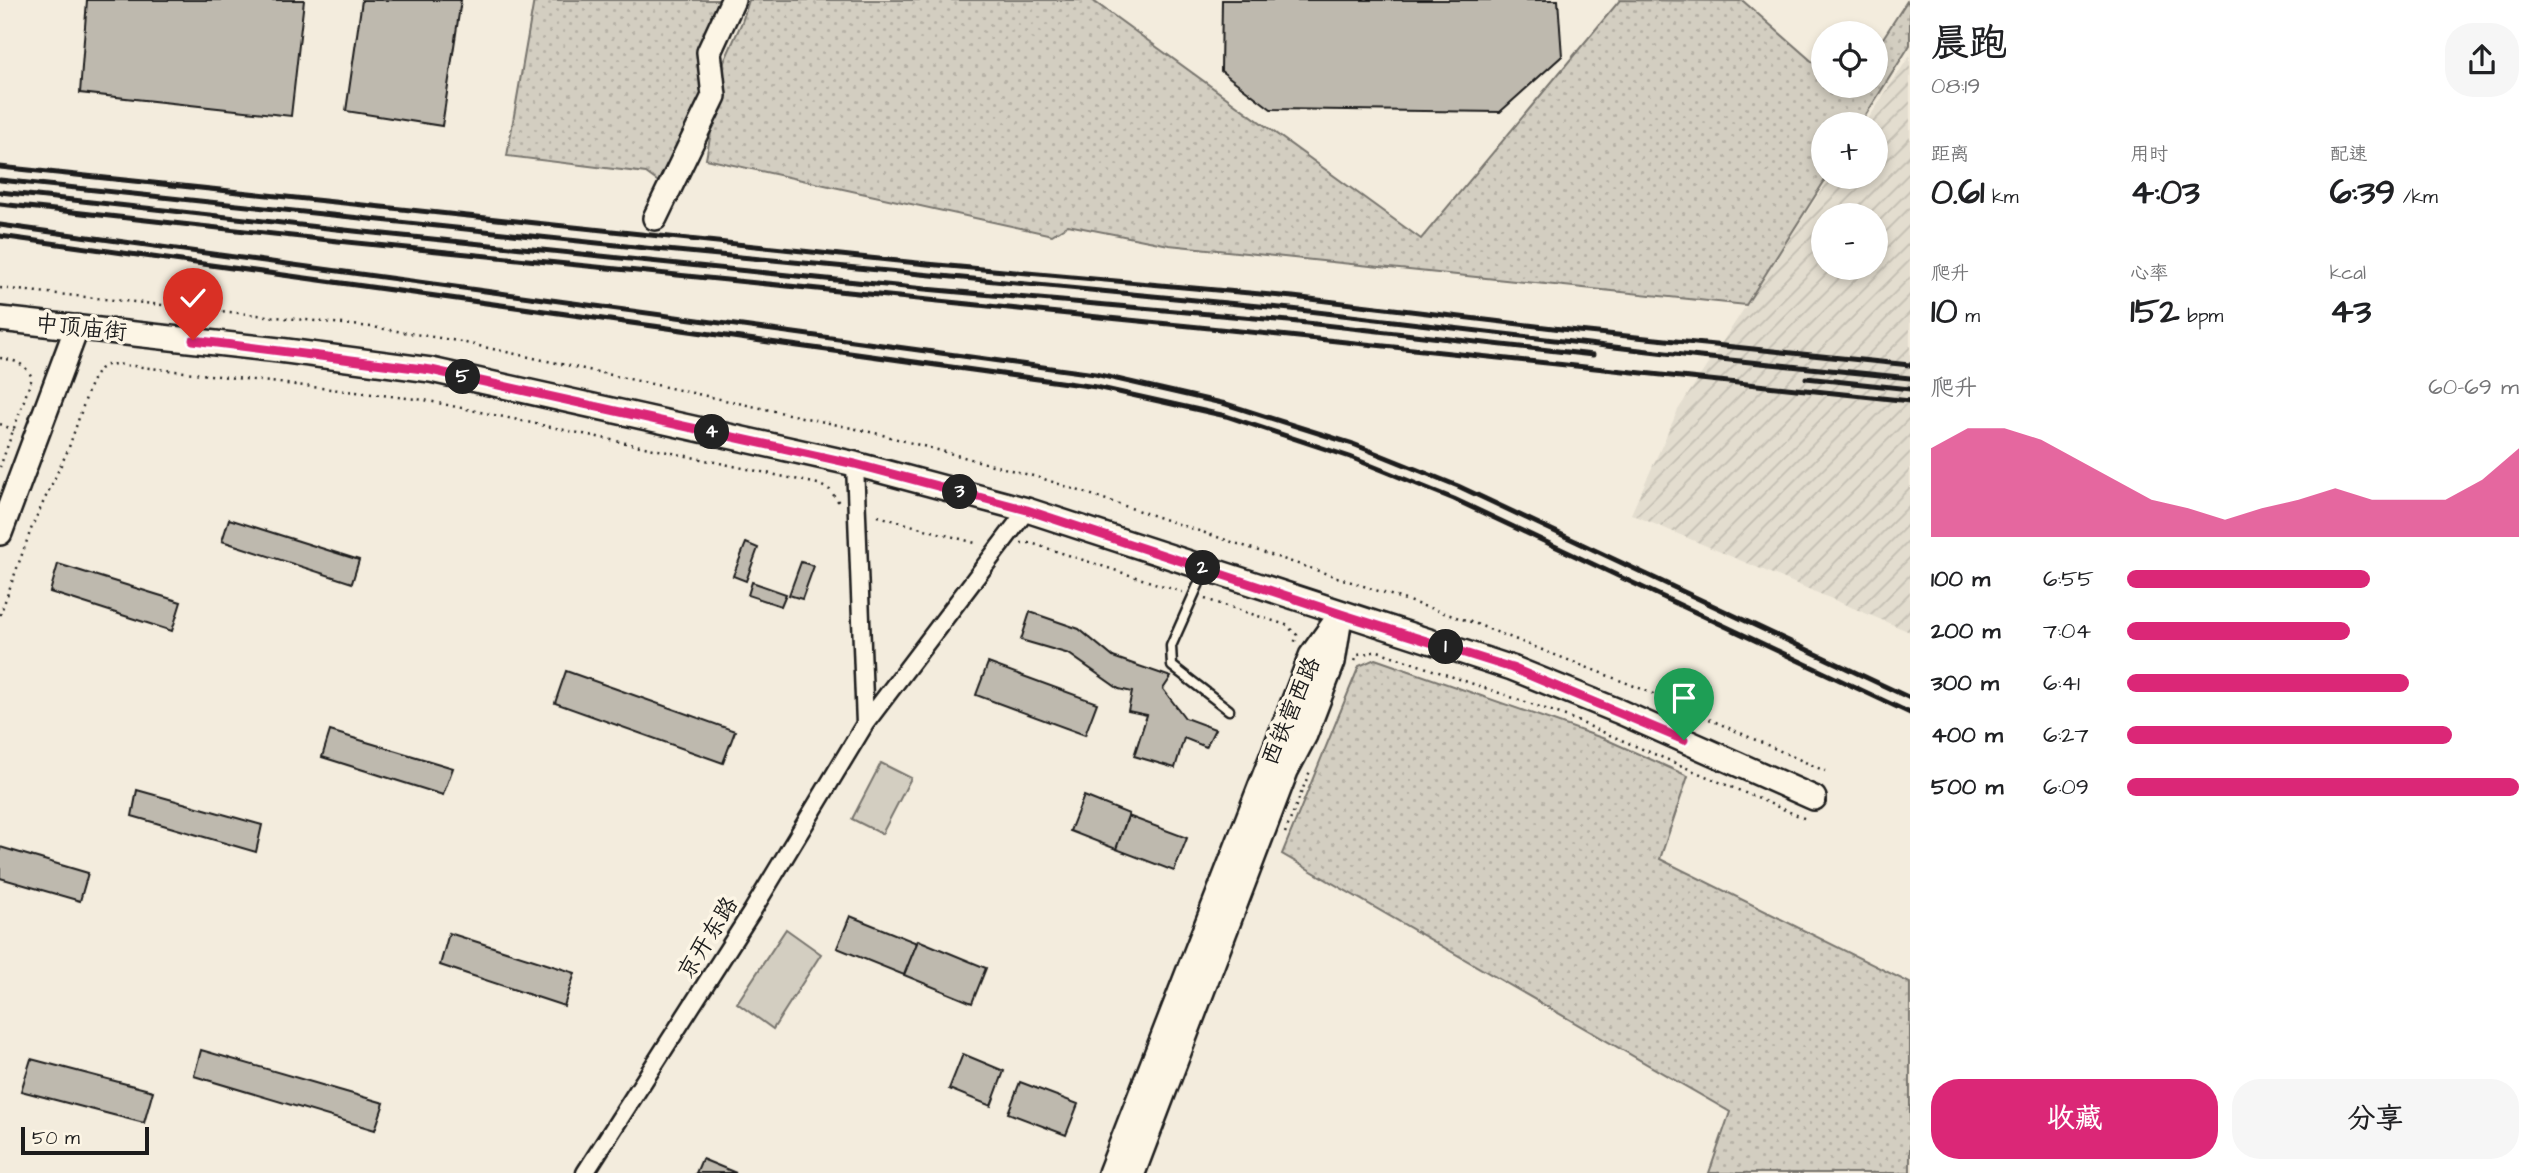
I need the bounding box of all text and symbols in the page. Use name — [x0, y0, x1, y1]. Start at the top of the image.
text: 晨跑 — [1931, 18, 2007, 70]
map controls — [1811, 21, 1888, 280]
button: locate — [1811, 21, 1888, 98]
button: share — [2445, 23, 2519, 97]
text: 08:19 — [1931, 70, 1980, 102]
button: + — [1811, 112, 1888, 189]
text: 距离 — [1931, 141, 1969, 168]
text: 用时 — [2130, 141, 2168, 168]
text: 配速 — [2330, 141, 2368, 168]
text: 0.61 — [1931, 168, 1984, 217]
text: 4:03 — [2130, 168, 2200, 217]
text: 6:39 — [2330, 168, 2395, 217]
text: km — [1984, 184, 2019, 211]
text: /km — [2395, 184, 2438, 211]
button: − — [1811, 203, 1888, 280]
text: 爬升 — [1931, 260, 1969, 287]
text: 心率 — [2130, 260, 2168, 287]
text: kcal — [2330, 260, 2366, 287]
pin — [163, 268, 223, 340]
icon: check — [174, 279, 212, 317]
text: 10 — [1931, 287, 1958, 336]
text: 152 — [2130, 287, 2180, 336]
text: 43 — [2330, 287, 2371, 336]
text: m — [1958, 303, 1980, 330]
text: bpm — [2180, 303, 2223, 330]
street label: 中顶庙街 — [34, 307, 128, 349]
pin: 5 — [446, 360, 480, 394]
text: 5 — [456, 363, 469, 390]
text: 60–69 m — [2428, 371, 2519, 403]
text: 爬升 — [1931, 372, 1977, 404]
pin: 4 — [694, 414, 730, 450]
text: 4 — [705, 418, 718, 445]
pin: 3 — [942, 475, 978, 510]
text: 3 — [955, 478, 964, 505]
pin: 2 — [1186, 550, 1220, 586]
text: 2 — [1197, 554, 1208, 581]
text: 100 m — [1931, 563, 1990, 595]
text: 6:55 — [2043, 563, 2094, 595]
text: 200 m — [1931, 615, 2000, 647]
text: 7:04 — [2043, 615, 2091, 647]
pin: 1 — [1428, 630, 1464, 664]
text: 1 — [1444, 633, 1447, 660]
street label: 西铁营西路 — [1254, 652, 1328, 770]
text: 300 m — [1931, 667, 1999, 699]
text: 6:41 — [2043, 667, 2080, 699]
pin — [1654, 668, 1714, 740]
icon: arrive — [1665, 679, 1703, 717]
text: 400 m — [1931, 719, 2003, 751]
text: 6:27 — [2043, 719, 2089, 751]
text: 500 m — [1931, 771, 2003, 803]
text: 6:09 — [2043, 771, 2089, 803]
street label: 京开东路 — [670, 891, 746, 985]
button: 收藏 — [1931, 1079, 2218, 1159]
button: 分享 — [2232, 1079, 2519, 1159]
scale bar — [21, 1124, 149, 1156]
text: 50 m — [32, 1125, 80, 1152]

